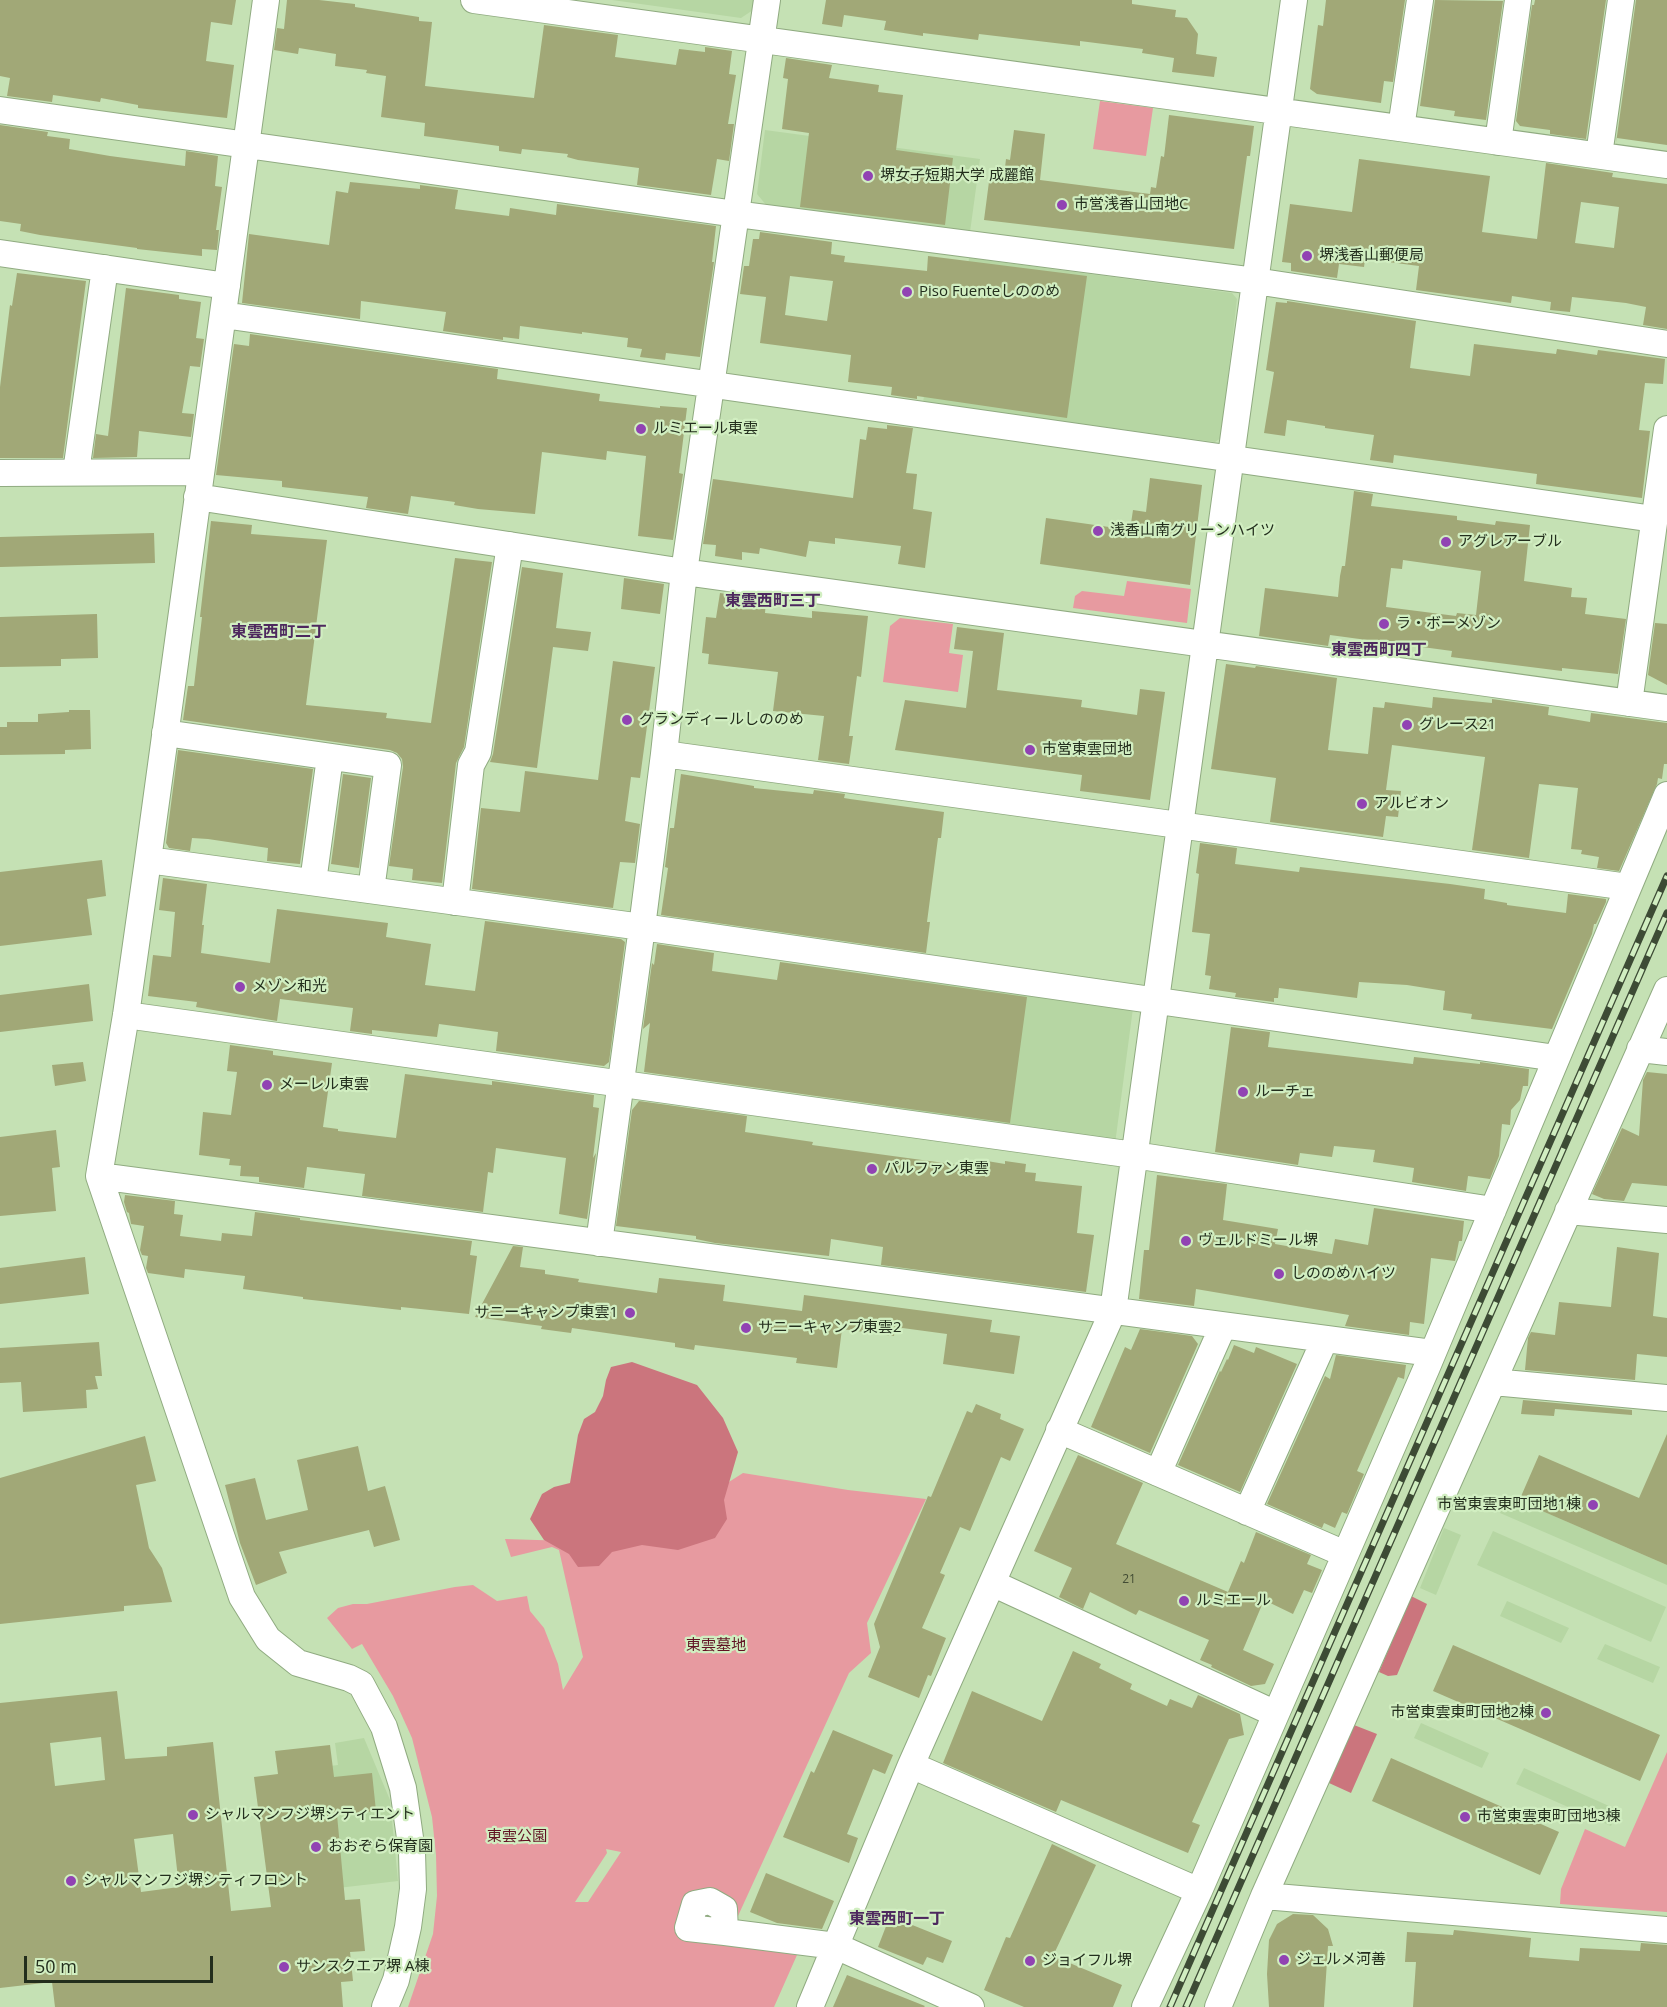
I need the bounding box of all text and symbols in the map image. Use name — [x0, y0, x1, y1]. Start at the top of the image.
place label: 堺女子短期大学 成麗館 — [880, 167, 1034, 185]
marker: 堺女子短期大学 成麗館 — [861, 169, 875, 183]
place label: 市営浅香山団地C — [1074, 196, 1188, 214]
marker: 市営浅香山団地C — [1055, 198, 1069, 212]
place label: 堺浅香山郵便局 — [1319, 247, 1424, 265]
marker: 堺浅香山郵便局 — [1300, 249, 1314, 263]
place label: Piso Fuenteしののめ — [919, 283, 1060, 301]
marker: Piso Fuenteしののめ — [900, 285, 914, 299]
place label: ルミエール東雲 — [653, 420, 758, 438]
marker: ルミエール東雲 — [634, 422, 648, 436]
place label: 浅香山南グリーンハイツ — [1110, 522, 1275, 540]
marker: 浅香山南グリーンハイツ — [1091, 524, 1105, 538]
place label: アグレアーブル — [1458, 533, 1562, 551]
marker: アグレアーブル — [1439, 535, 1453, 549]
district label: 東雲西町三丁 — [725, 591, 821, 611]
place label: ラ・ボーメゾン — [1396, 615, 1501, 633]
marker: ラ・ボーメゾン — [1377, 617, 1391, 631]
district label: 東雲西町二丁 — [231, 622, 327, 642]
district label: 東雲西町四丁 — [1331, 640, 1427, 660]
place label: グランディールしののめ — [639, 711, 804, 729]
marker: グランディールしののめ — [620, 713, 634, 727]
place label: グレース21 — [1419, 716, 1496, 734]
marker: グレース21 — [1400, 718, 1414, 732]
place label: 市営東雲団地 — [1042, 741, 1132, 759]
marker: 市営東雲団地 — [1023, 743, 1037, 757]
place label: アルビオン — [1374, 795, 1449, 813]
marker: アルビオン — [1355, 797, 1369, 811]
place label: メゾン和光 — [252, 978, 327, 996]
marker: メゾン和光 — [233, 980, 247, 994]
place label: メーレル東雲 — [279, 1076, 369, 1094]
marker: メーレル東雲 — [260, 1078, 274, 1092]
place label: ルーチェ — [1255, 1083, 1315, 1101]
marker: ルーチェ — [1236, 1085, 1250, 1099]
place label: パルファン東雲 — [884, 1160, 989, 1178]
marker: パルファン東雲 — [865, 1162, 879, 1176]
place label: ヴェルドミール堺 — [1198, 1232, 1318, 1250]
marker: ヴェルドミール堺 — [1179, 1234, 1193, 1248]
place label: しののめハイツ — [1291, 1265, 1396, 1283]
marker: しののめハイツ — [1272, 1267, 1286, 1281]
place label: サニーキャンプ東雲1 — [474, 1304, 618, 1322]
marker: サニーキャンプ東雲1 — [623, 1306, 637, 1320]
place label: サニーキャンプ東雲2 — [758, 1319, 902, 1337]
marker: サニーキャンプ東雲2 — [739, 1321, 753, 1335]
place label: 市営東雲東町団地1棟 — [1437, 1496, 1581, 1514]
marker: 市営東雲東町団地1棟 — [1586, 1498, 1600, 1512]
house number: 21 — [1122, 1573, 1136, 1587]
place label: ルミエール — [1196, 1592, 1271, 1610]
marker: ルミエール — [1177, 1594, 1191, 1608]
park label: 東雲墓地 — [686, 1637, 746, 1655]
place label: 市営東雲東町団地2棟 — [1390, 1704, 1534, 1722]
marker: 市営東雲東町団地2棟 — [1539, 1706, 1553, 1720]
place label: シャルマンフジ堺シティエント — [205, 1806, 415, 1824]
marker: シャルマンフジ堺シティエント — [186, 1808, 200, 1822]
place label: 市営東雲東町団地3棟 — [1477, 1808, 1621, 1826]
marker: 市営東雲東町団地3棟 — [1458, 1810, 1472, 1824]
park label: 東雲公園 — [487, 1828, 547, 1846]
place label: おおぞら保育園 — [328, 1838, 433, 1856]
marker: おおぞら保育園 — [309, 1840, 323, 1854]
place label: シャルマンフジ堺シティフロント — [83, 1872, 308, 1890]
marker: シャルマンフジ堺シティフロント — [64, 1874, 78, 1888]
district label: 東雲西町一丁 — [849, 1909, 945, 1929]
scale bar — [27, 1944, 216, 1982]
place label: ジェルメ河善 — [1296, 1951, 1386, 1969]
place label: ジョイフル堺 — [1042, 1952, 1132, 1970]
marker: ジェルメ河善 — [1277, 1953, 1291, 1967]
text: 50 m — [35, 1954, 77, 1978]
marker: ジョイフル堺 — [1023, 1954, 1037, 1968]
place label: サンスクエア堺 A棟 — [296, 1958, 429, 1976]
marker: サンスクエア堺 A棟 — [277, 1960, 291, 1974]

